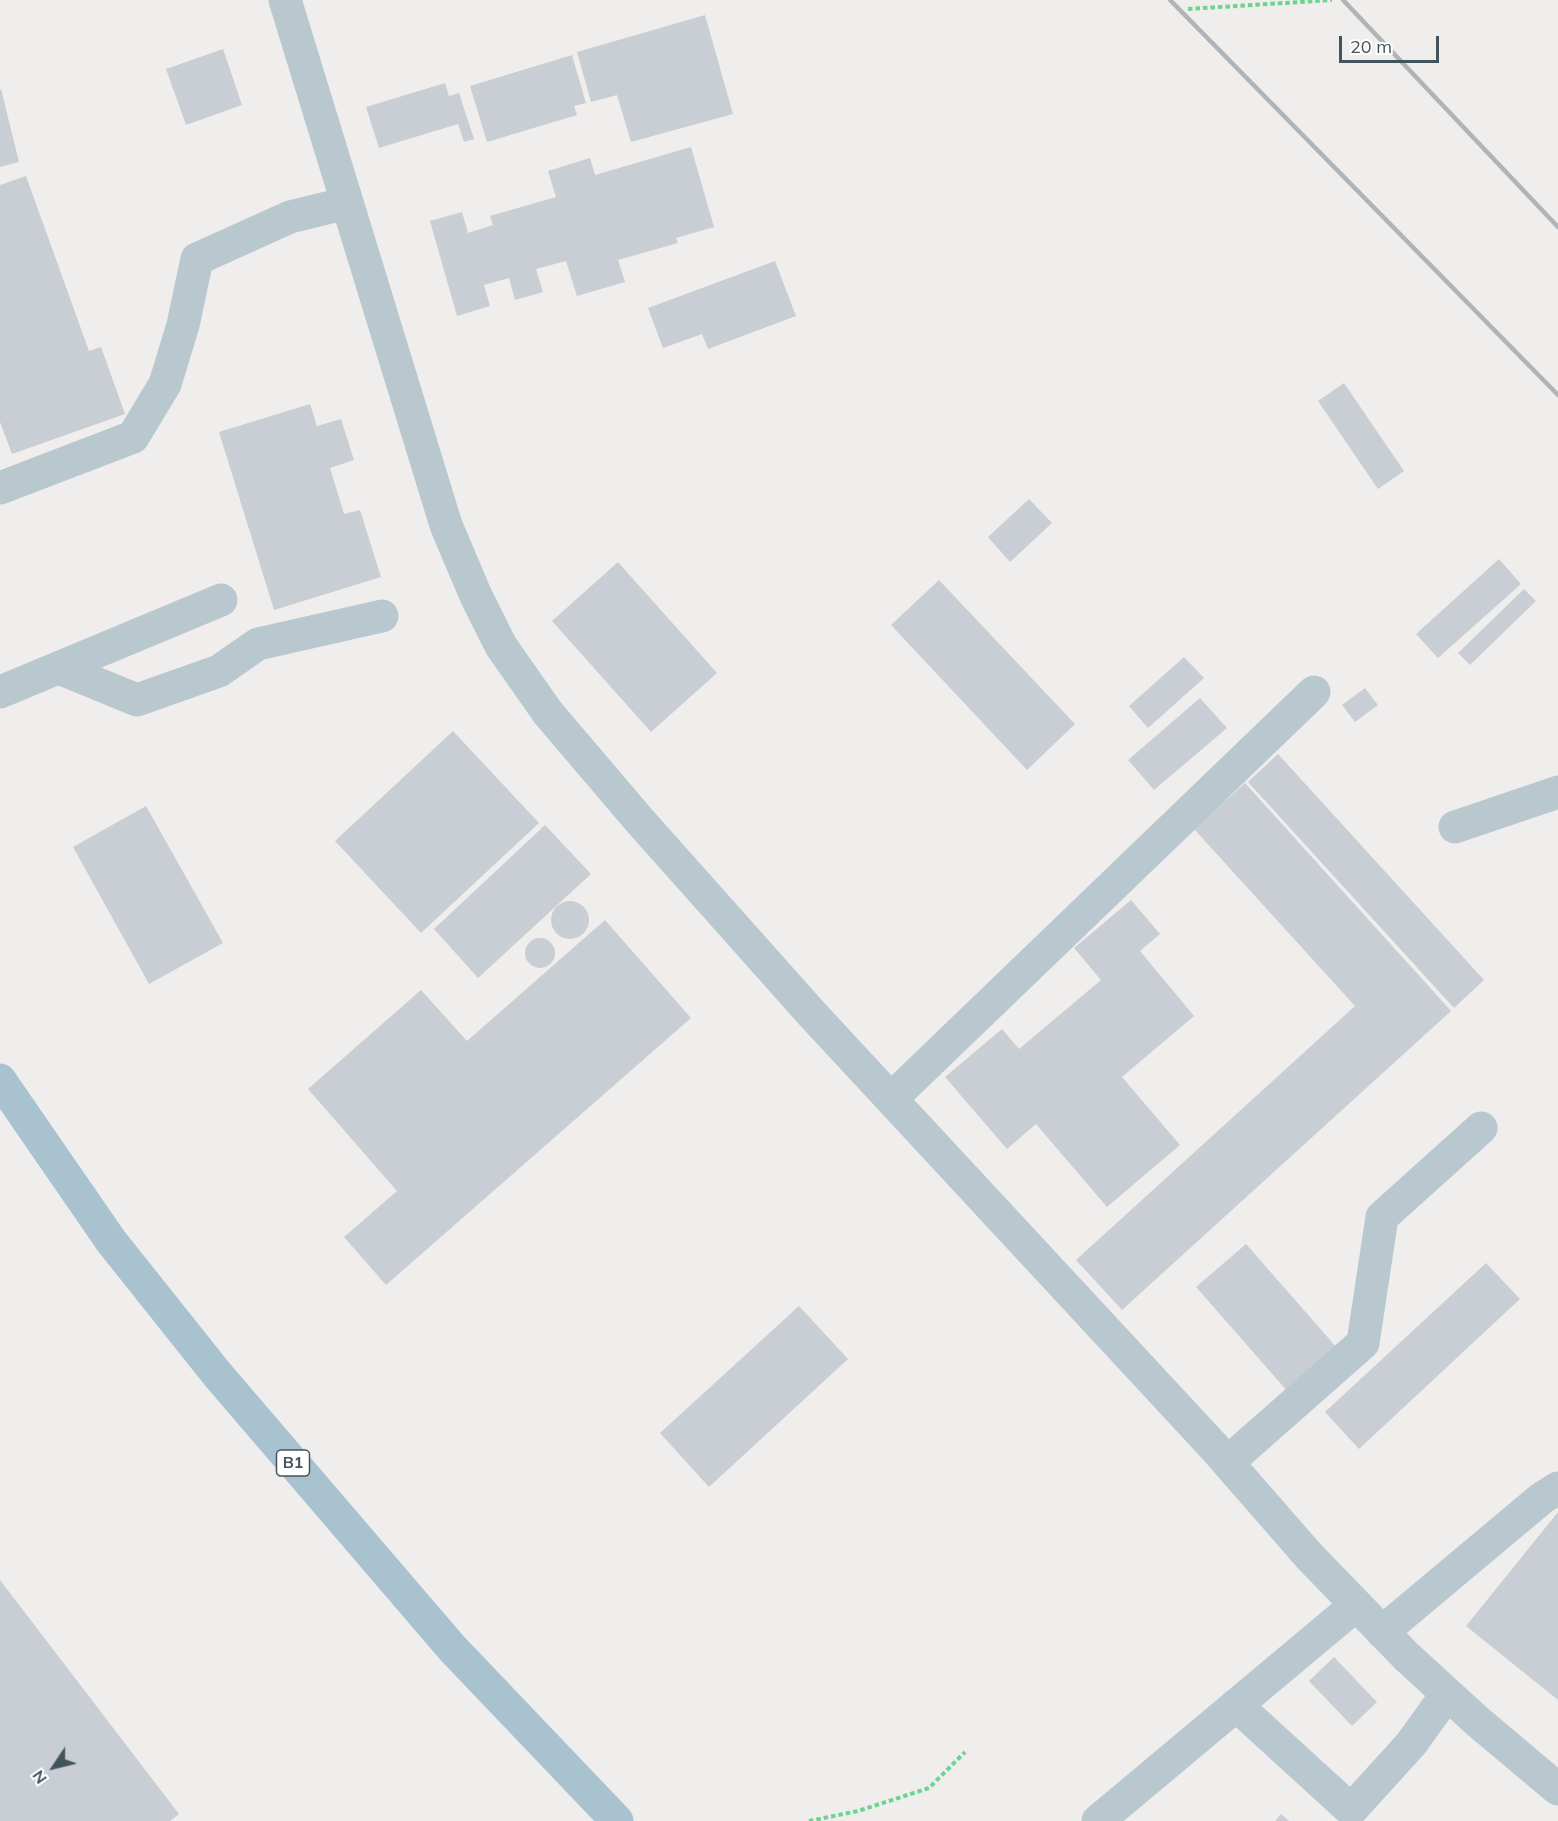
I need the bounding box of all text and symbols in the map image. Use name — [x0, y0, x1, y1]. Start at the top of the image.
scale bar — [1342, 24, 1442, 62]
text: 20 m — [1350, 35, 1392, 58]
road number: B1 — [276, 1450, 310, 1476]
north arrow — [24, 1737, 84, 1797]
text: N — [28, 1767, 51, 1788]

